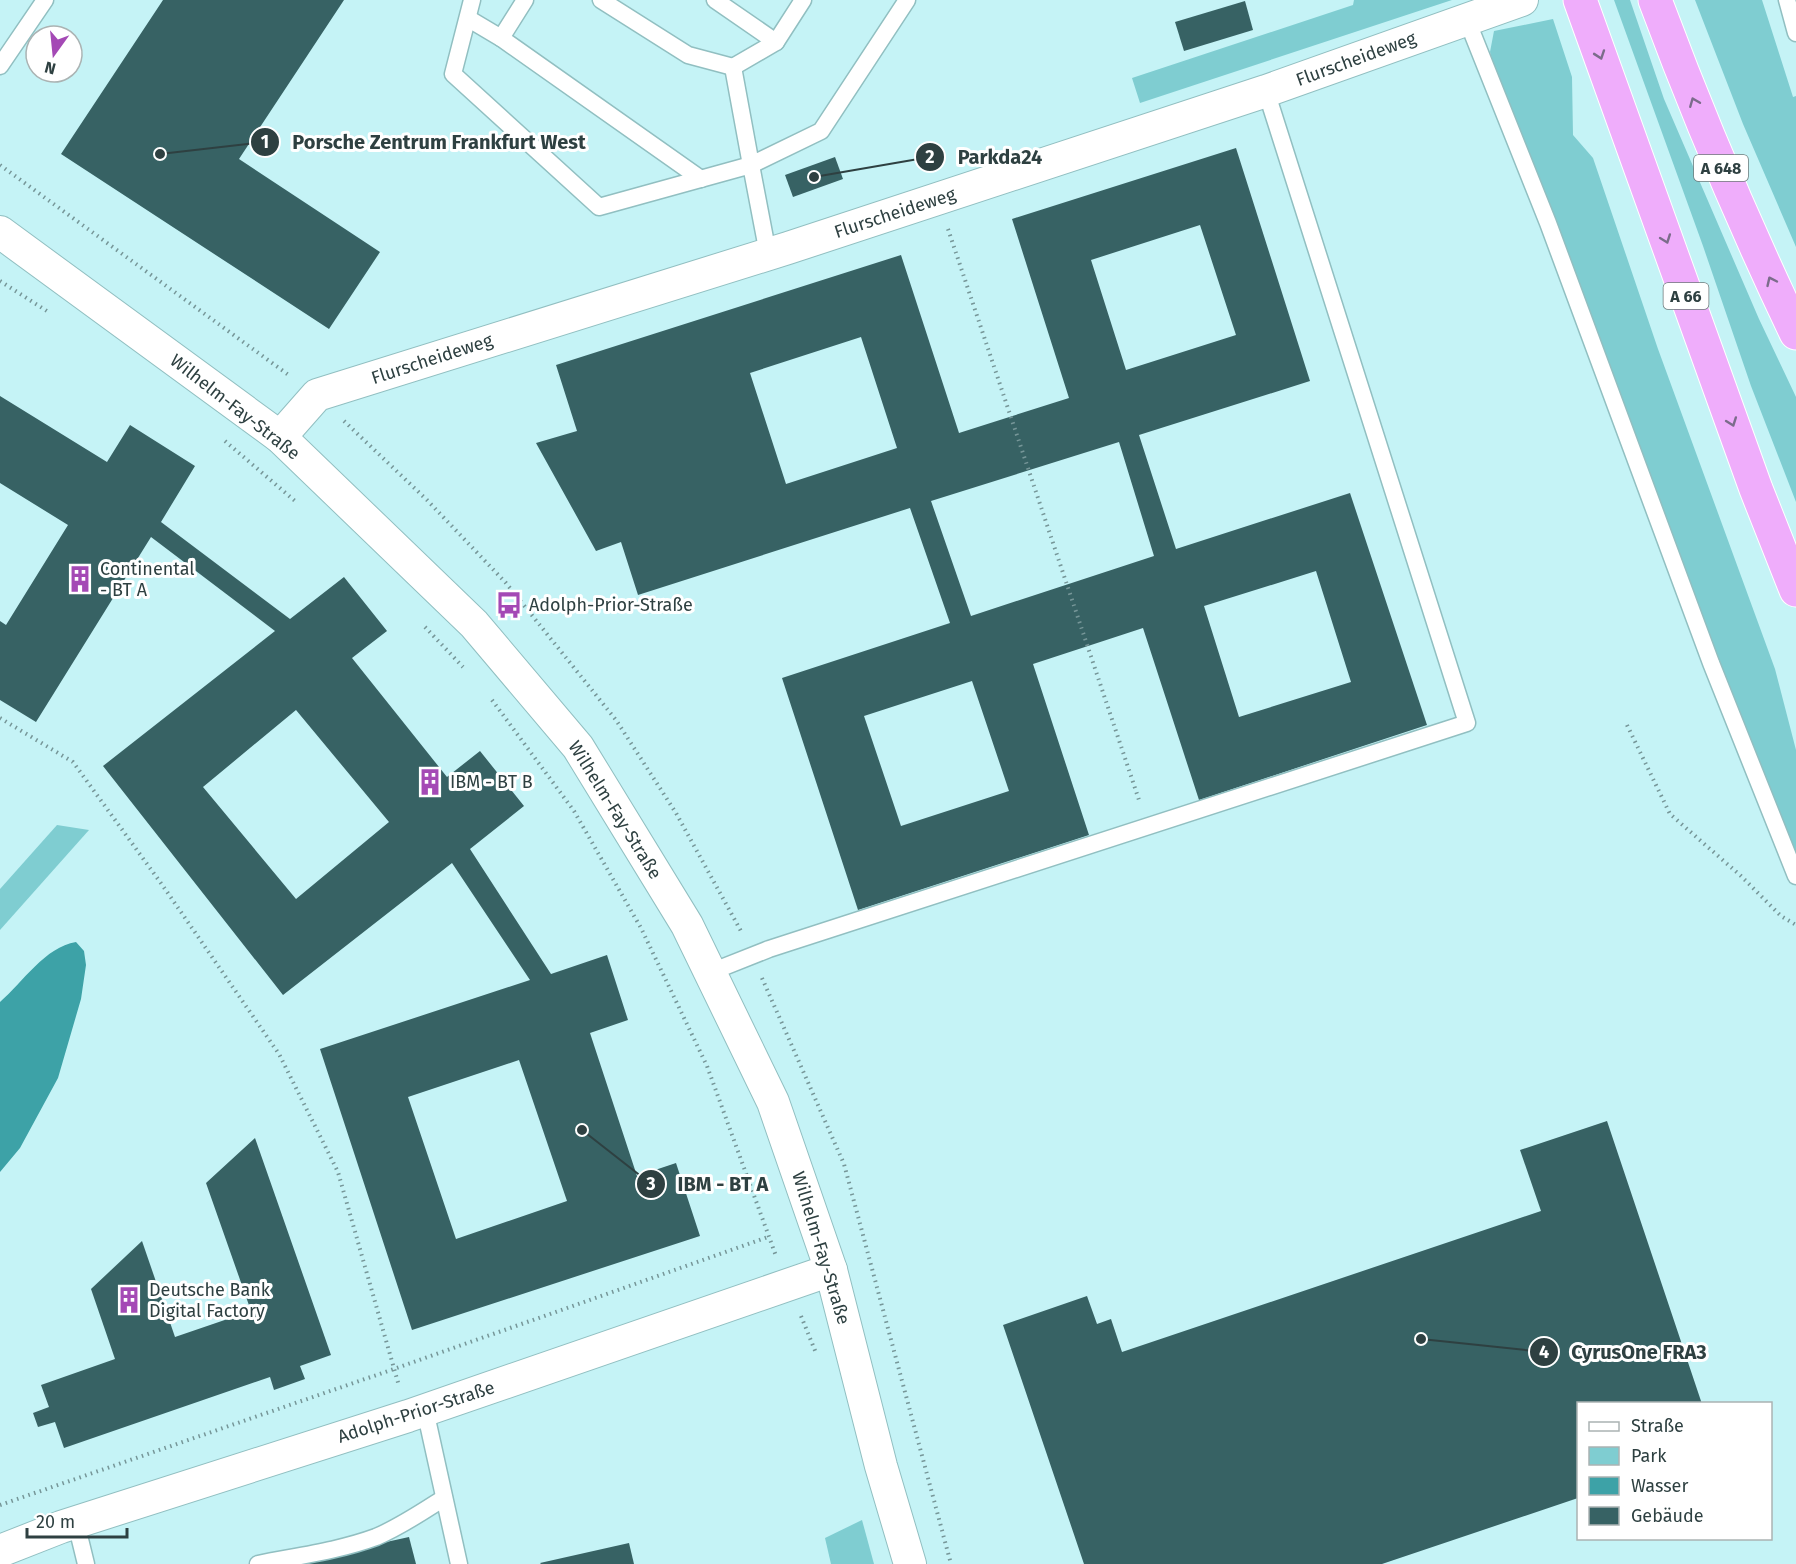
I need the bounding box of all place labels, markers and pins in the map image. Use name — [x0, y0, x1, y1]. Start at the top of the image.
callout: Porsche Zentrum Frankfurt West — [250, 123, 598, 161]
callout: Parkda24 — [915, 138, 1054, 176]
place label: Continental - BT A — [100, 558, 195, 601]
building icon: Continental - BT A — [65, 564, 95, 594]
bus stop icon: Adolph-Prior-Straße — [494, 590, 524, 620]
place label: Adolph-Prior-Straße — [529, 594, 693, 616]
building icon: IBM - BT B — [415, 767, 445, 797]
place label: IBM - BT B — [450, 771, 533, 793]
callout: IBM - BT A — [636, 1165, 780, 1203]
place label: Deutsche Bank Digital Factory — [149, 1279, 271, 1322]
building icon: Deutsche Bank Digital Factory — [114, 1285, 144, 1315]
callout: CyrusOne FRA3 — [1529, 1333, 1718, 1371]

